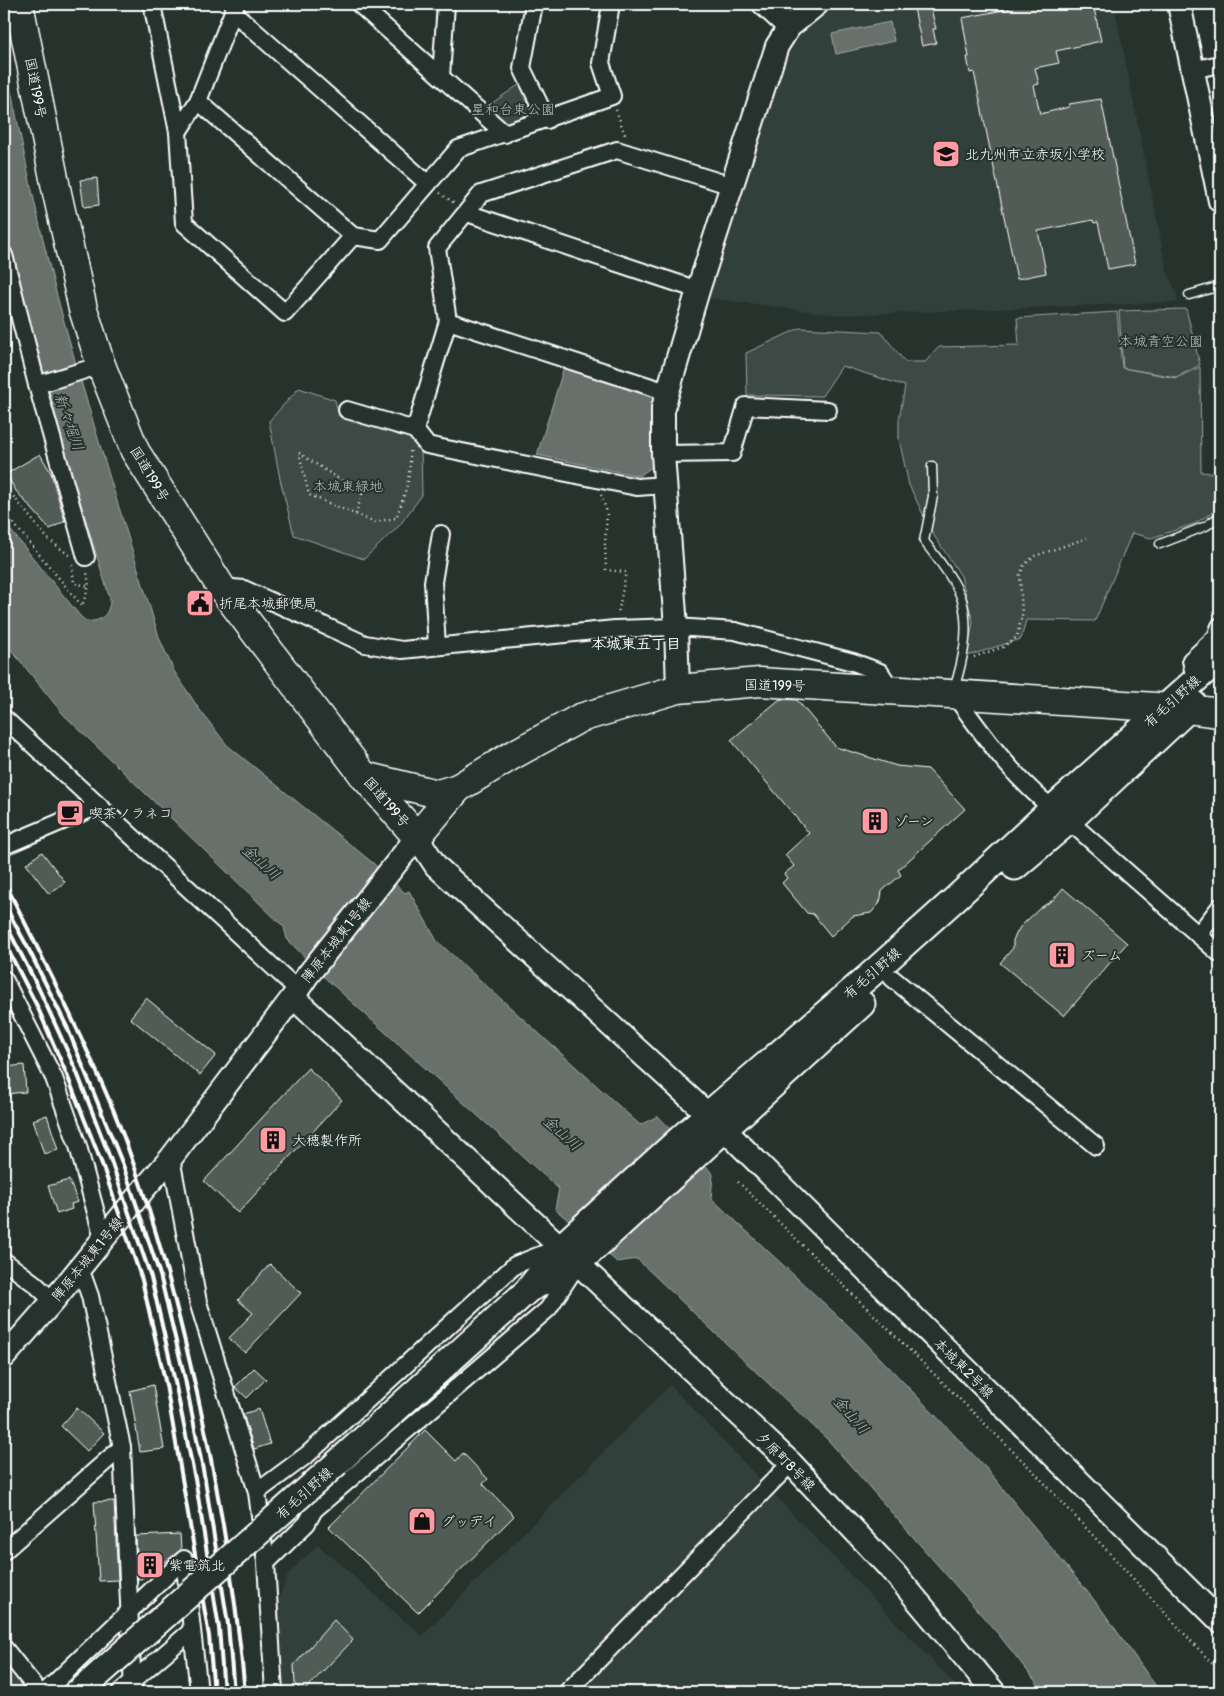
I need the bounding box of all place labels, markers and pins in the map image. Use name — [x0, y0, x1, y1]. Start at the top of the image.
school or university icon: 北九州市立赤坂小学校 — [931, 139, 961, 169]
place label: 北九州市立赤坂小学校 — [965, 146, 1105, 163]
public building icon: 折尾本城郵便局 — [185, 588, 215, 618]
place label: 折尾本城郵便局 — [219, 595, 317, 612]
cafe icon: 喫茶ノラネコ — [55, 798, 85, 828]
place label: 喫茶ノラネコ — [89, 805, 173, 822]
building icon: ゾーン — [860, 806, 890, 836]
place label: ゾーン — [894, 813, 934, 830]
building icon: ズーム — [1047, 940, 1077, 970]
place label: ズーム — [1081, 947, 1122, 964]
building icon: 大穂製作所 — [258, 1125, 288, 1155]
place label: 大穂製作所 — [292, 1132, 362, 1149]
shop icon: グッデイ — [407, 1506, 437, 1536]
place label: グッデイ — [441, 1513, 496, 1530]
building icon: 紫電筑北 — [135, 1550, 165, 1580]
place label: 紫電筑北 — [169, 1557, 225, 1574]

